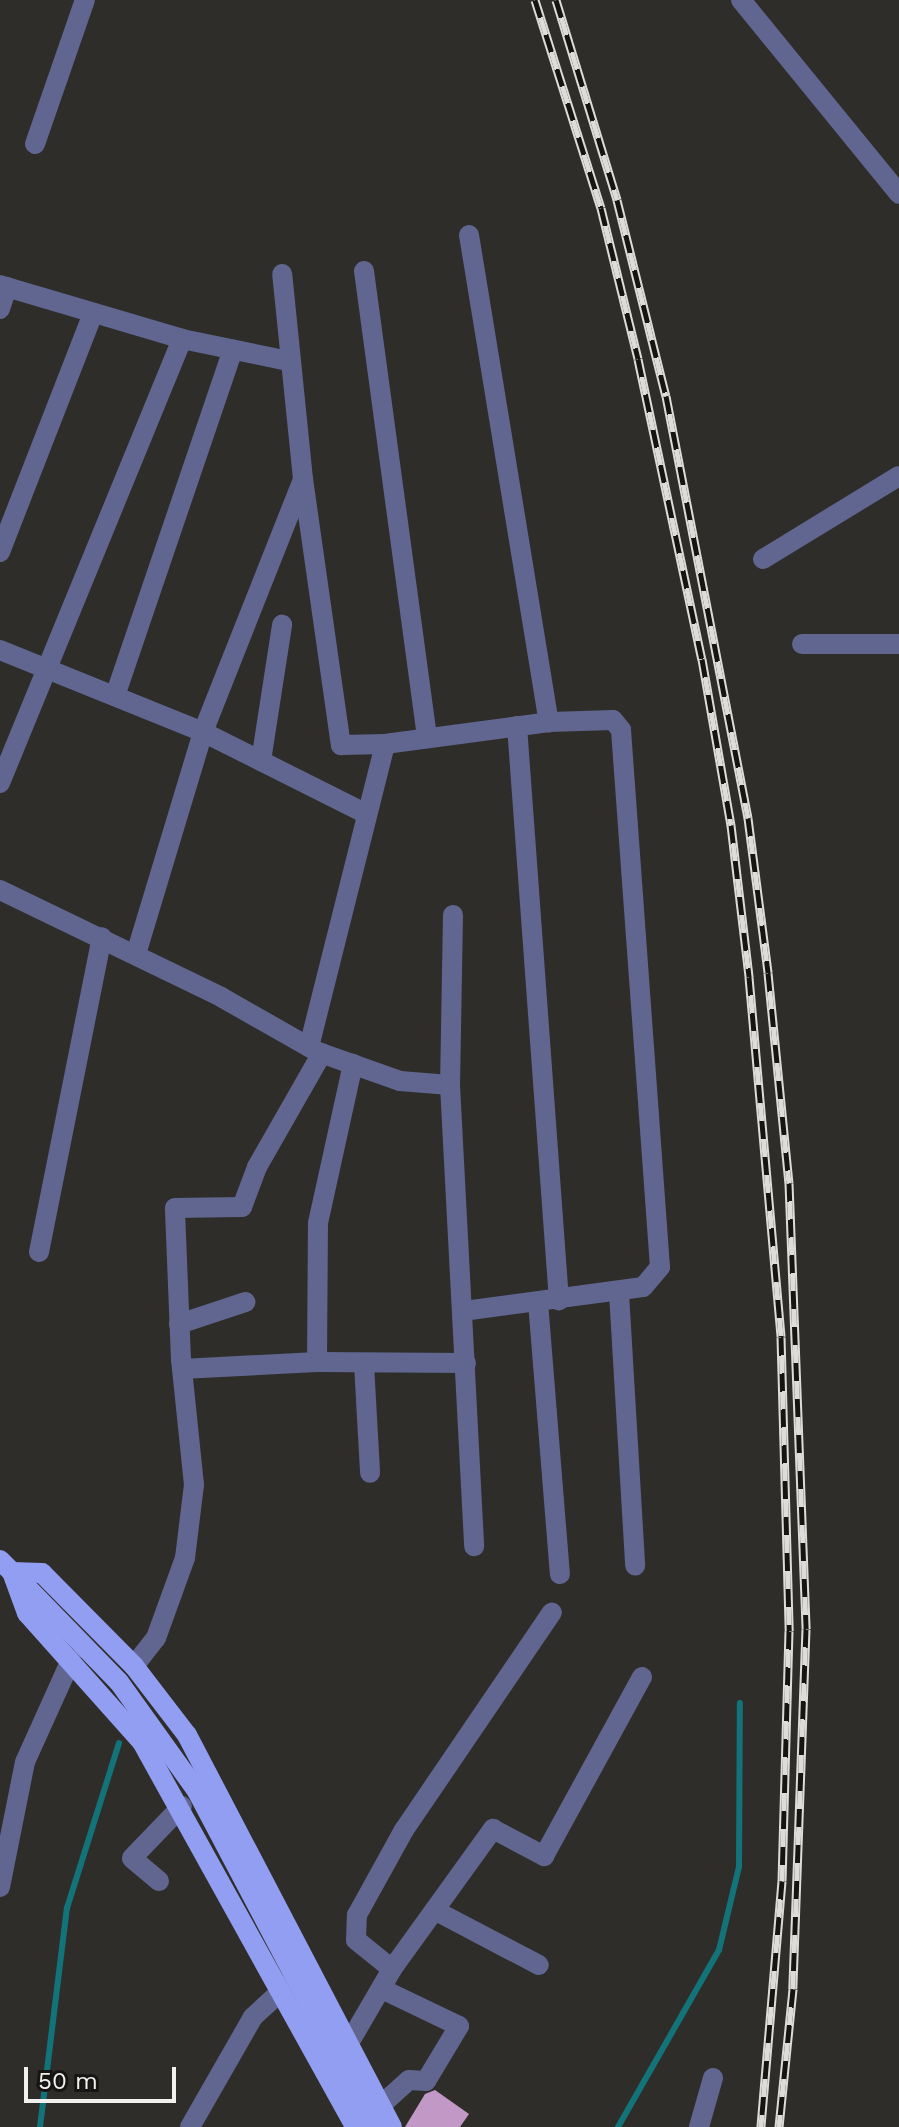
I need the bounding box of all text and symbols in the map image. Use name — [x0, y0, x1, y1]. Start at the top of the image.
scale bar — [28, 2051, 180, 2101]
text: 50 m — [38, 2067, 98, 2095]

